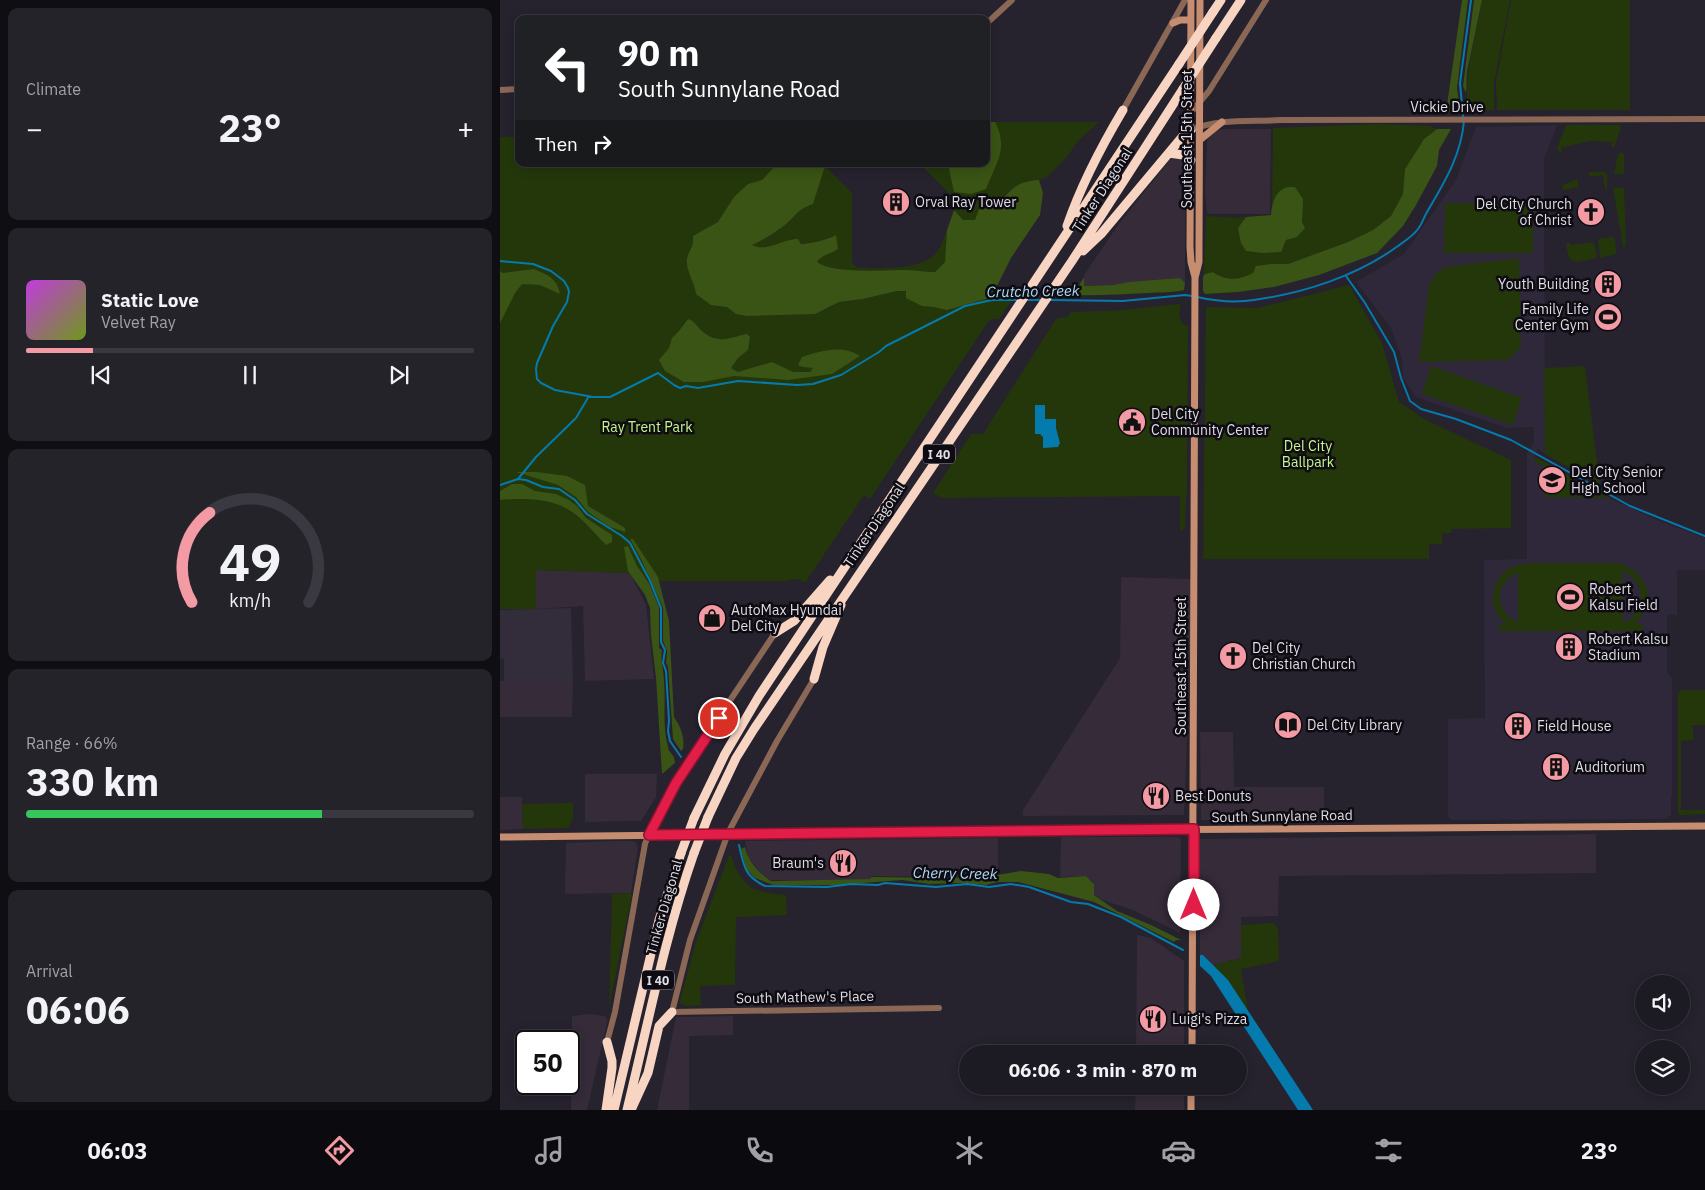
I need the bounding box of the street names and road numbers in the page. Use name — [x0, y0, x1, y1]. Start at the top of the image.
street label: Southeast 15th Street — [1178, 70, 1196, 208]
street label: Vickie Drive — [1410, 98, 1484, 116]
street label: Tinker Diagonal — [1068, 144, 1136, 236]
road number: I 40 — [923, 444, 955, 464]
street label: Tinker Diagonal — [839, 479, 909, 570]
street label: Southeast 15th Street — [1172, 597, 1190, 735]
street label: South Sunnylane Road — [1211, 806, 1353, 826]
street label: Tinker Diagonal — [642, 857, 686, 956]
road number: I 40 — [642, 970, 674, 990]
street label: South Mathew's Place — [736, 987, 875, 1007]

